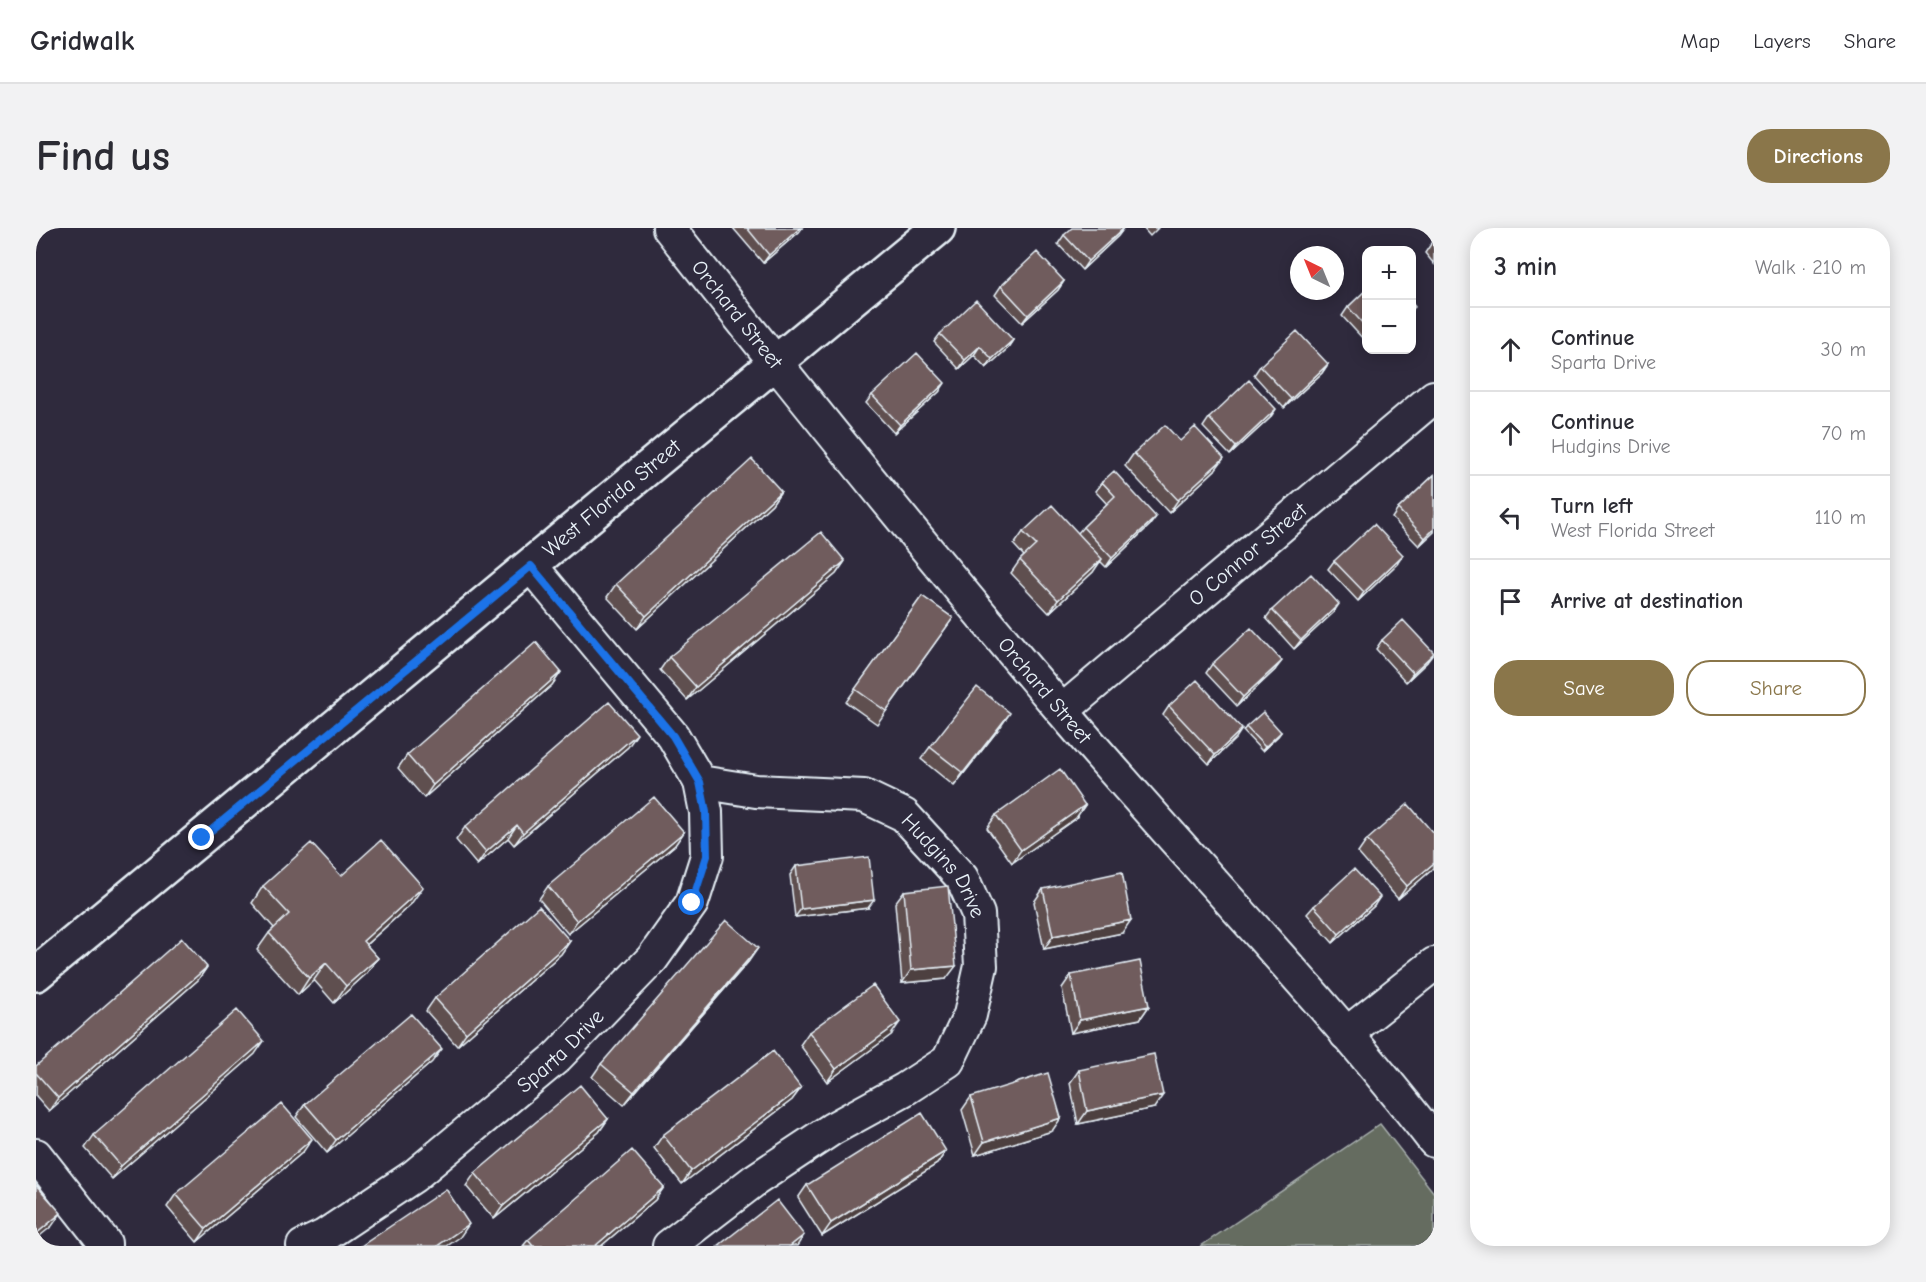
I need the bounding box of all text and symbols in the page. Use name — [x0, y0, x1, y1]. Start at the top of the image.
text: Gridwalk — [30, 25, 134, 57]
text: Map — [1681, 29, 1720, 53]
text: Layers — [1753, 29, 1811, 53]
text: Share — [1844, 29, 1896, 53]
button: Directions — [1747, 129, 1890, 183]
text: Find us — [36, 132, 170, 181]
north arrow — [1290, 246, 1344, 300]
map controls — [1362, 246, 1416, 354]
button: + — [1362, 246, 1416, 300]
text: 3 min — [1494, 252, 1557, 282]
street label: Orchard Street — [687, 255, 788, 374]
text: Walk · 210 m — [1755, 256, 1866, 279]
button: − — [1362, 300, 1416, 354]
text: Continue — [1551, 325, 1634, 351]
icon: ahead — [1494, 333, 1527, 366]
text: 30 m — [1820, 338, 1866, 361]
text: Sparta Drive — [1551, 351, 1656, 374]
text: Continue — [1551, 409, 1634, 435]
icon: ahead — [1494, 417, 1527, 450]
text: 70 m — [1821, 422, 1866, 445]
street label: West Florida Street — [538, 433, 686, 562]
text: Hudgins Drive — [1551, 435, 1671, 458]
text: Turn left — [1551, 493, 1633, 519]
street label: O Connor Street — [1184, 497, 1312, 611]
icon: left — [1494, 501, 1527, 534]
text: 110 m — [1815, 506, 1866, 529]
text: West Florida Street — [1551, 519, 1714, 542]
icon: arrive — [1494, 585, 1527, 618]
text: Arrive at destination — [1551, 588, 1743, 614]
street label: Orchard Street — [993, 632, 1097, 749]
button: Save — [1494, 660, 1674, 716]
button: Share — [1686, 660, 1866, 716]
street label: Hudgins Drive — [897, 809, 990, 921]
route end — [188, 824, 214, 850]
route start — [678, 889, 704, 915]
street label: Sparta Drive — [512, 1004, 609, 1098]

